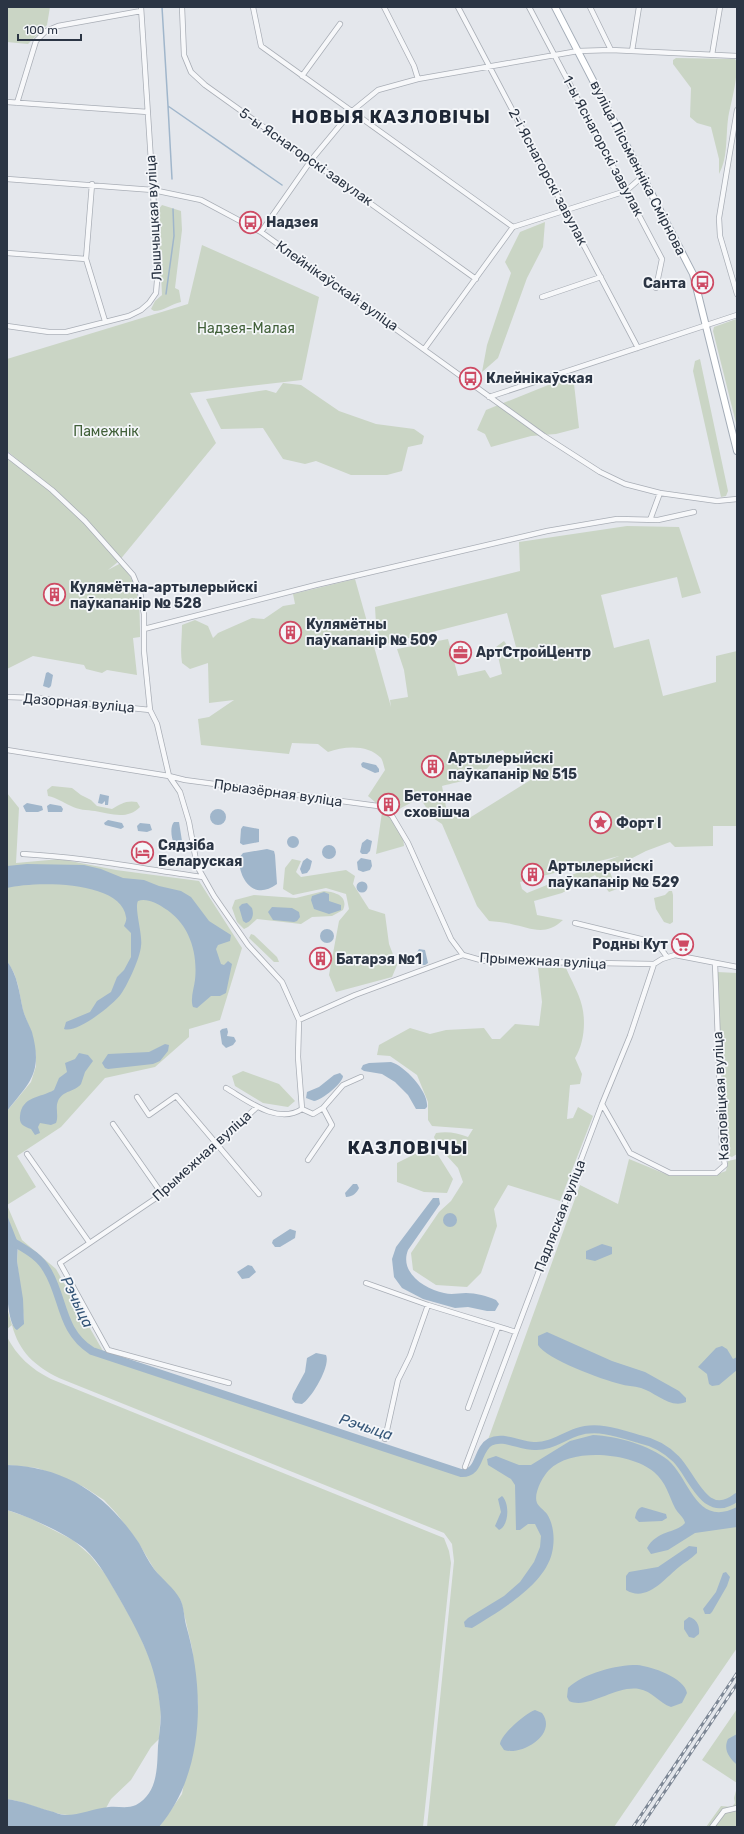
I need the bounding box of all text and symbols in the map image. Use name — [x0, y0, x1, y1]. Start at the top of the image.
scale bar — [18, 16, 81, 42]
text: 100 m — [24, 23, 58, 37]
street label: 1-ы Яснагорскі завулак — [559, 73, 648, 220]
street label: вуліца Пісьменніка Смірнова — [586, 78, 690, 258]
street label: 5-ы Яснагорскі завулак — [236, 104, 377, 210]
district label: НОВЫЯ КАЗЛОВІЧЫ — [291, 106, 491, 128]
street label: 2-і Яснагорскі завулак — [505, 106, 591, 249]
street label: Лышчыцкая вуліца — [142, 154, 166, 282]
bus stop icon: Надзея — [237, 209, 263, 235]
place label: Надзея — [266, 214, 318, 231]
street label: Клейнікаўскай вуліца — [272, 237, 402, 335]
bus stop icon: Санта — [689, 270, 715, 296]
place label: Санта — [643, 275, 686, 292]
park label: Надзея-Малая — [197, 320, 295, 337]
bus stop icon: Клейнікаўская — [458, 365, 484, 391]
place label: Клейнікаўская — [486, 370, 593, 387]
park label: Памежнік — [73, 423, 139, 440]
place label: Кулямётна-артылерыйскі паўкапанір № 528 — [70, 579, 258, 612]
building icon: Кулямётна-артылерыйскі паўкапанір № 528 — [42, 582, 68, 608]
place label: Кулямётны паўкапанір № 509 — [306, 616, 438, 649]
building icon: Кулямётны паўкапанір № 509 — [277, 619, 303, 645]
office icon: АртСтройЦентр — [447, 639, 473, 665]
place label: АртСтройЦентр — [476, 644, 591, 661]
street label: Дазорная вуліца — [23, 690, 135, 716]
place label: Артылерыйскі паўкапанір № 515 — [448, 750, 577, 783]
building icon: Артылерыйскі паўкапанір № 515 — [419, 753, 445, 779]
street label: Прыазёрная вуліца — [213, 776, 343, 810]
place label: Бетоннае сховішча — [404, 788, 472, 821]
building icon: Бетоннае сховішча — [375, 791, 401, 817]
place icon: Форт I — [588, 810, 614, 836]
place label: Форт I — [616, 815, 662, 832]
place label: Сядзіба Беларуская — [158, 837, 242, 870]
hotel icon: Сядзіба Беларуская — [129, 840, 155, 866]
place label: Артылерыйскі паўкапанір № 529 — [548, 858, 679, 891]
building icon: Артылерыйскі паўкапанір № 529 — [520, 861, 546, 887]
supermarket icon: Родны Кут — [670, 931, 696, 957]
place label: Родны Кут — [592, 936, 668, 953]
building icon: Батарэя №1 — [307, 946, 333, 972]
street label: Прымежная вуліца — [479, 949, 607, 973]
place label: Батарэя №1 — [336, 951, 422, 968]
street label: Казловіцкая вуліца — [709, 1031, 733, 1161]
street label: Прымежная вуліца — [149, 1107, 255, 1205]
district label: КАЗЛОВІЧЫ — [347, 1137, 469, 1159]
street label: Падляская вуліца — [531, 1157, 589, 1275]
water label: Рэчыца — [57, 1273, 97, 1331]
water label: Рэчыца — [337, 1410, 395, 1444]

